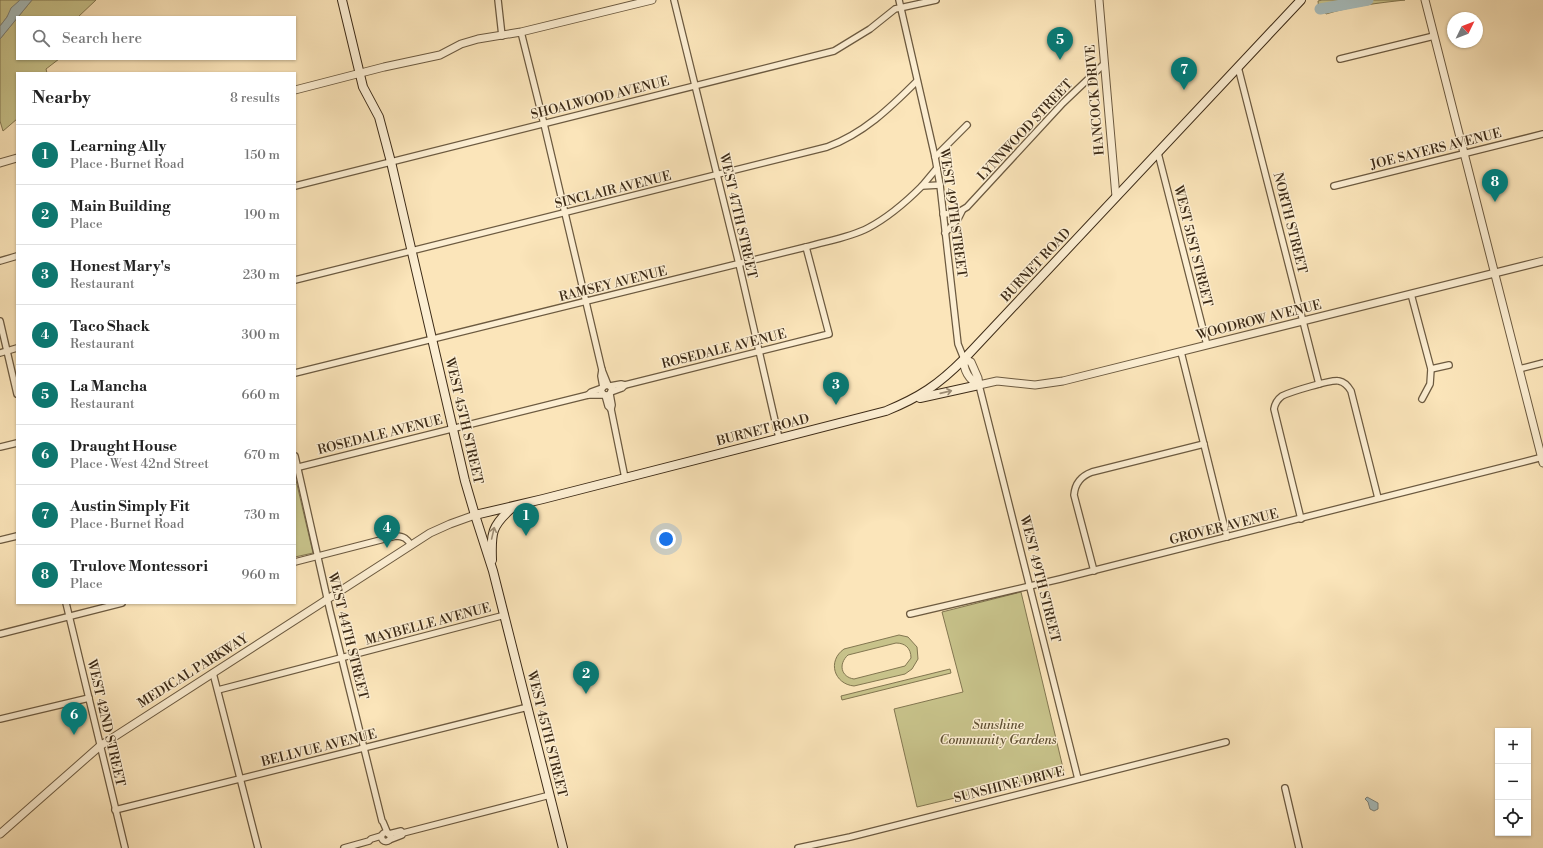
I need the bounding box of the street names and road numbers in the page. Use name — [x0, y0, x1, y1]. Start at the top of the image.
street label: HANCOCK DRIVE — [1082, 44, 1108, 156]
street label: SHOALWOOD AVENUE — [529, 73, 671, 123]
street label: LYNNWOOD STREET — [974, 76, 1076, 184]
street label: JOE SAYERS AVENUE — [1368, 125, 1503, 173]
street label: WEST 49TH STREET — [936, 146, 970, 279]
street label: WEST 47TH STREET — [716, 151, 760, 280]
street label: SINCLAIR AVENUE — [553, 168, 673, 212]
street label: NORTH STREET — [1270, 171, 1310, 275]
street label: WEST 51ST STREET — [1170, 183, 1216, 308]
street label: BURNET ROAD — [997, 225, 1074, 306]
street label: RAMSEY AVENUE — [557, 263, 669, 305]
street label: WOODROW AVENUE — [1194, 297, 1323, 344]
street label: ROSEDALE AVENUE — [660, 326, 788, 372]
street label: WEST 45TH STREET — [441, 355, 486, 486]
street label: BURNET ROAD — [714, 411, 811, 449]
street label: ROSEDALE AVENUE — [316, 412, 444, 458]
street label: GROVER AVENUE — [1168, 506, 1280, 548]
street label: WEST 49TH STREET — [1016, 513, 1064, 644]
street label: WEST 44TH STREET — [324, 570, 372, 701]
street label: MAYBELLE AVENUE — [363, 599, 493, 649]
street label: MEDICAL PARKWAY — [135, 630, 252, 711]
street label: WEST 42ND STREET — [83, 657, 128, 788]
street label: WEST 45TH STREET — [523, 668, 570, 799]
street label: BELLVUE AVENUE — [259, 726, 378, 770]
street label: SUNSHINE DRIVE — [952, 764, 1066, 806]

